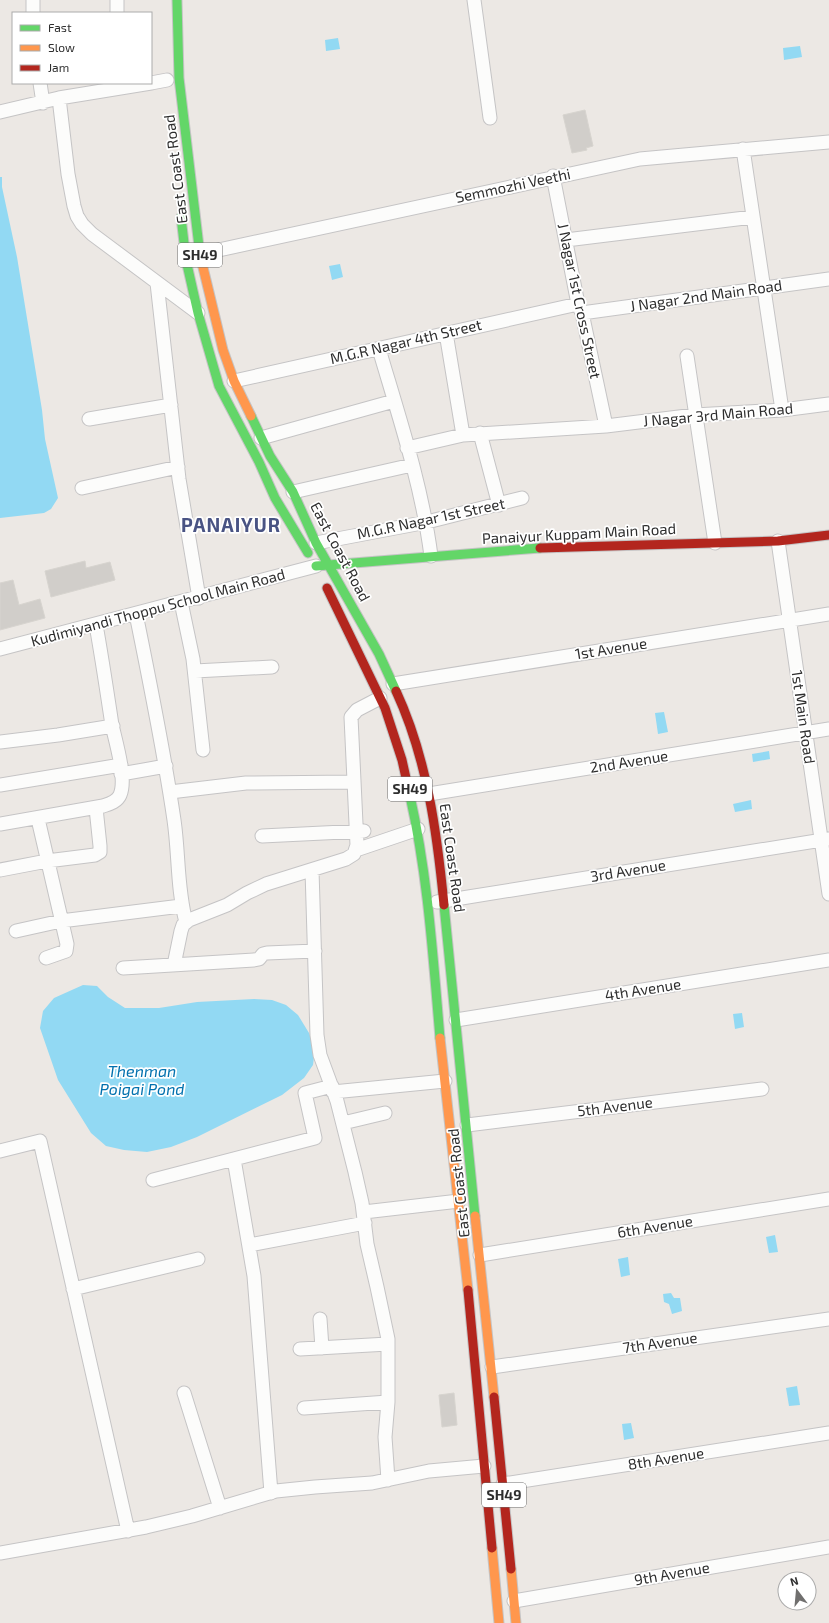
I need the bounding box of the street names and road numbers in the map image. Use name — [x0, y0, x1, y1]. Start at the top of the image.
street label: East Coast Road — [159, 114, 191, 225]
street label: Semmozhi Veethi — [454, 164, 572, 206]
street label: J Nagar 1st Cross Street — [555, 221, 605, 381]
road number: SH49 — [178, 243, 222, 267]
street label: J Nagar 2nd Main Road — [629, 275, 783, 315]
street label: M.G.R Nagar 4th Street — [328, 315, 484, 367]
street label: J Nagar 3rd Main Road — [642, 398, 794, 430]
street label: M.G.R Nagar 1st Street — [355, 493, 507, 542]
street label: East Coast Road — [307, 499, 375, 604]
street label: Panaiyur Kuppam Main Road — [481, 519, 676, 547]
street label: Kudimiyandi Thoppu School Main Road — [29, 564, 287, 650]
street label: 1st Avenue — [574, 633, 648, 663]
street label: 1st Main Road — [789, 669, 819, 765]
street label: 2nd Avenue — [588, 746, 669, 776]
road number: SH49 — [388, 777, 432, 801]
street label: East Coast Road — [436, 802, 470, 914]
street label: 3rd Avenue — [589, 855, 667, 885]
street label: 4th Avenue — [603, 974, 682, 1004]
street label: 5th Avenue — [576, 1092, 654, 1120]
street label: East Coast Road — [443, 1128, 473, 1239]
street label: 6th Avenue — [616, 1211, 694, 1241]
street label: 7th Avenue — [621, 1328, 698, 1356]
street label: 8th Avenue — [627, 1443, 705, 1473]
road number: SH49 — [482, 1483, 526, 1507]
street label: 9th Avenue — [633, 1558, 711, 1589]

